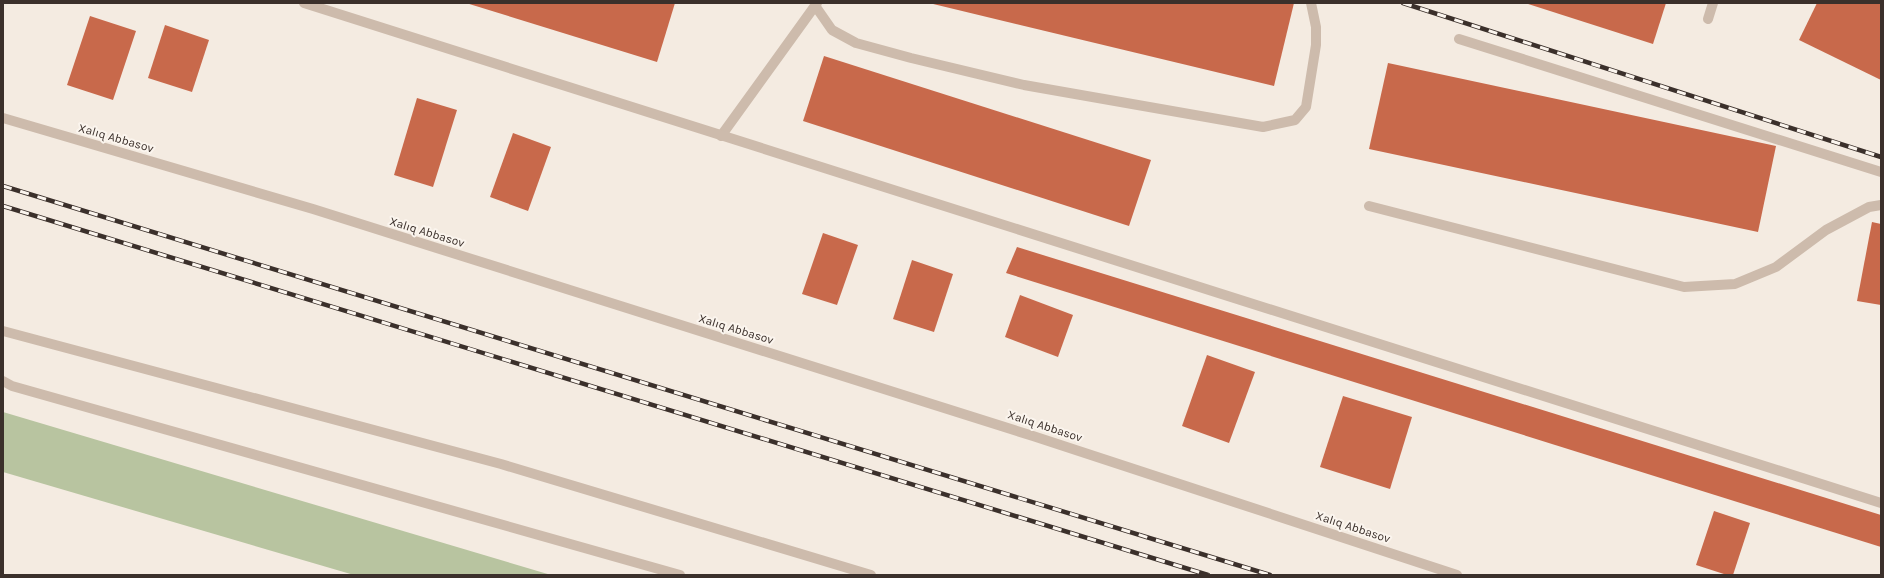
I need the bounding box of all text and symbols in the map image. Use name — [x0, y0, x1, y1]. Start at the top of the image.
street label: Xalıq Abbasov — [77, 121, 155, 155]
street label: Xalıq Abbasov — [388, 214, 466, 250]
street label: Xalıq Abbasov — [697, 311, 775, 347]
street label: Xalıq Abbasov — [1006, 407, 1084, 445]
street label: Xalıq Abbasov — [1314, 508, 1392, 546]

